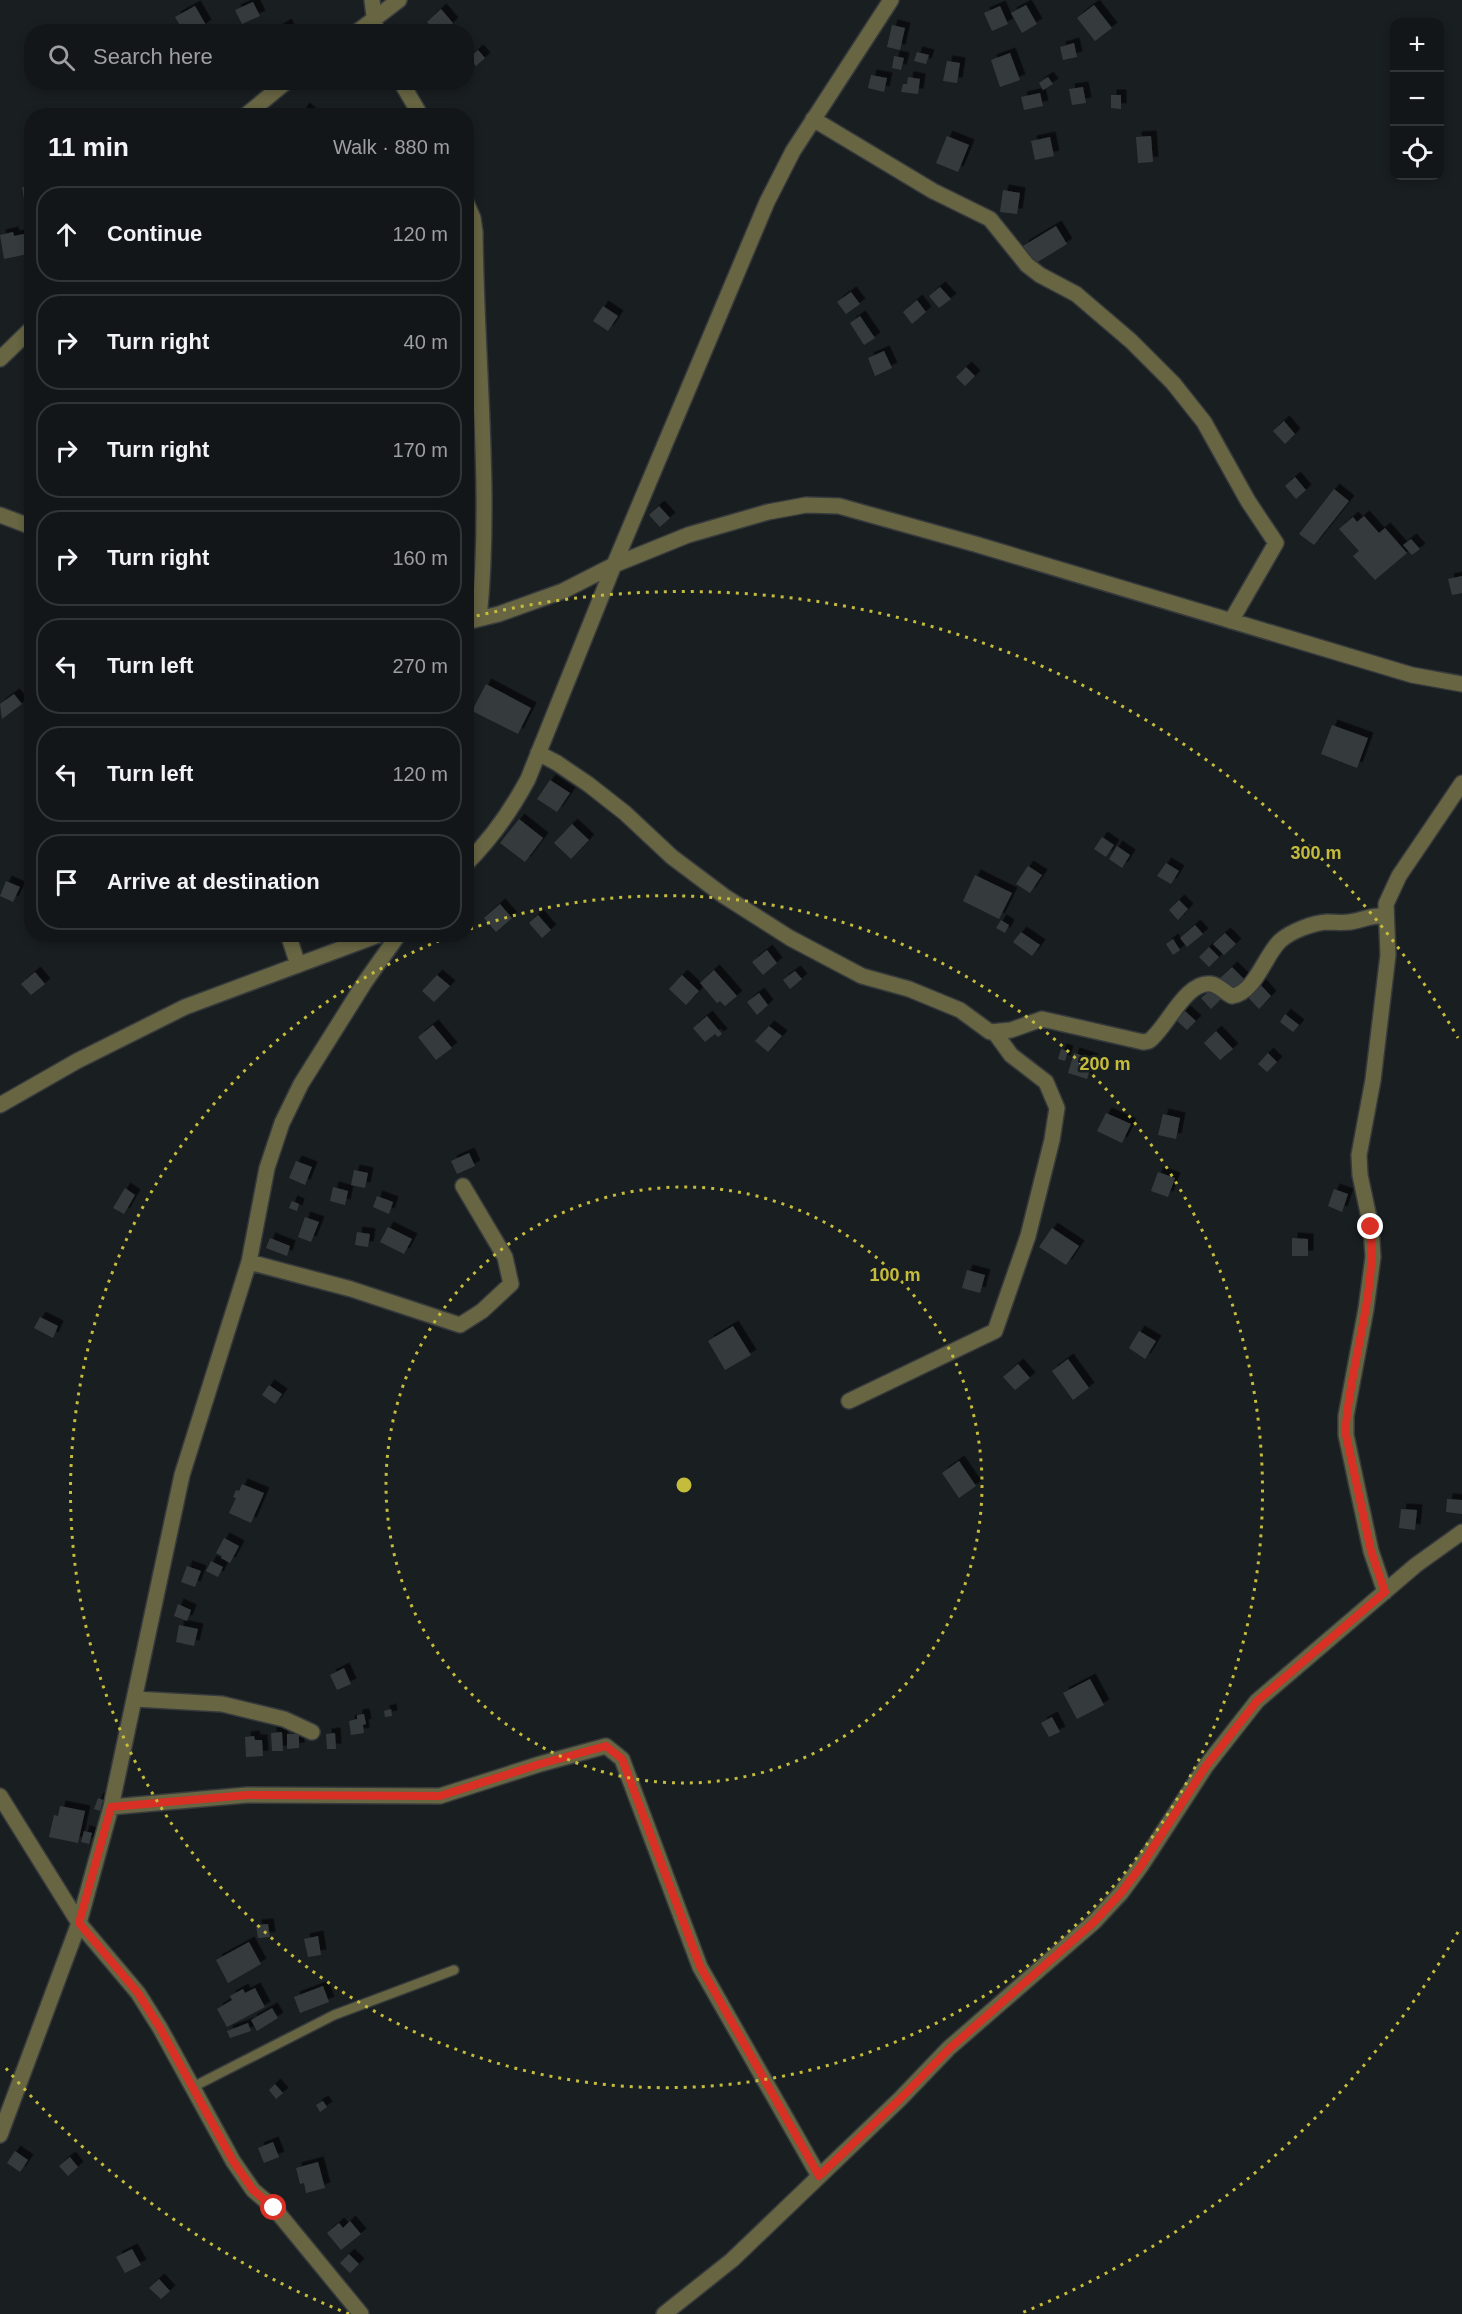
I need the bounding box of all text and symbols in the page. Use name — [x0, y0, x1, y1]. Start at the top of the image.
map controls — [1390, 18, 1444, 180]
button: + — [1390, 18, 1444, 72]
search box — [24, 24, 474, 90]
icon: search — [45, 41, 78, 74]
text: Search here — [93, 44, 213, 69]
button: − — [1390, 72, 1444, 126]
button: locate — [1390, 126, 1444, 180]
text: 11 min — [48, 132, 129, 162]
text: Walk · 880 m — [333, 136, 450, 158]
icon: ahead — [50, 218, 83, 251]
text: Continue — [107, 221, 202, 246]
text: 120 m — [392, 223, 448, 245]
icon: right — [50, 326, 83, 359]
text: Turn right — [107, 329, 209, 354]
text: 40 m — [404, 331, 448, 353]
icon: right — [50, 434, 83, 467]
text: Turn right — [107, 437, 209, 462]
text: 170 m — [392, 439, 448, 461]
icon: right — [50, 542, 83, 575]
text: Turn right — [107, 545, 209, 570]
text: 160 m — [392, 547, 448, 569]
icon: left — [50, 650, 83, 683]
text: Turn left — [107, 653, 193, 678]
text: 270 m — [392, 655, 448, 677]
icon: left — [50, 758, 83, 791]
text: Turn left — [107, 761, 193, 786]
text: 120 m — [392, 763, 448, 785]
text: 300 m — [1290, 843, 1342, 863]
icon: arrive — [50, 866, 83, 899]
text: Arrive at destination — [107, 869, 320, 894]
text: 200 m — [1079, 1054, 1131, 1074]
route end — [1357, 1213, 1383, 1239]
text: 100 m — [869, 1265, 921, 1285]
centre of rings — [674, 1475, 694, 1495]
route start — [260, 2194, 286, 2220]

